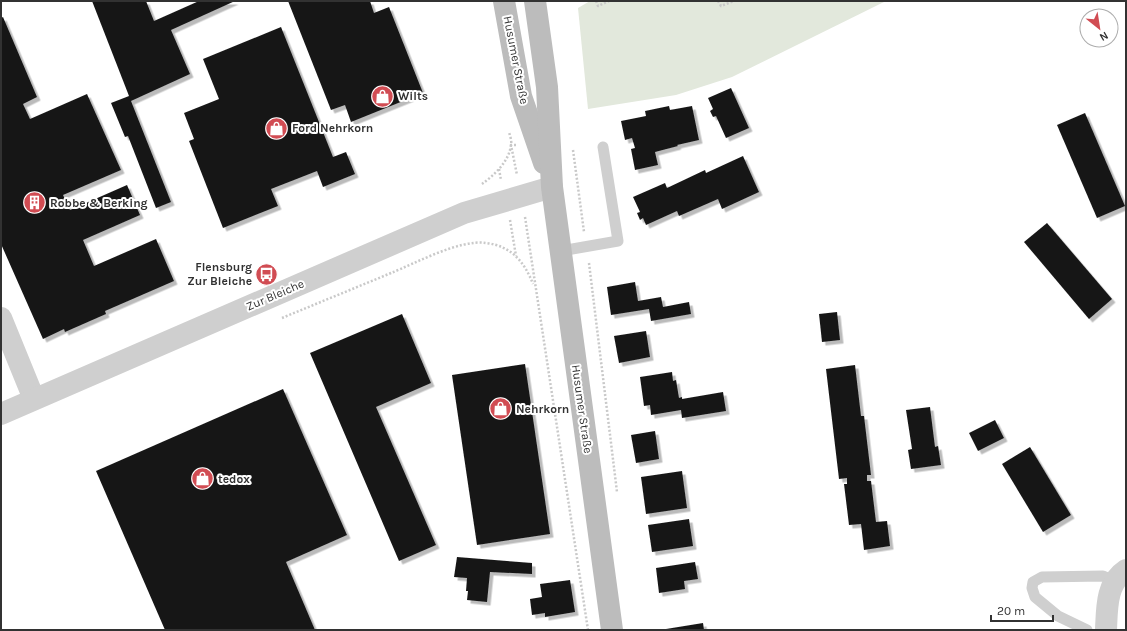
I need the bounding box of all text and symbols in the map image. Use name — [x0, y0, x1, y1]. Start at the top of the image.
north arrow — [1079, 8, 1119, 48]
street label: Husumer Straße — [501, 15, 531, 105]
text: N — [1097, 29, 1110, 44]
shop icon: Wilts — [369, 83, 395, 109]
place label: Wilts — [398, 89, 428, 103]
shop icon: Ford Nehrkorn — [263, 115, 289, 141]
place label: Ford Nehrkorn — [292, 121, 373, 135]
building icon: Robbe & Berking — [21, 190, 47, 216]
place label: Robbe & Berking — [50, 196, 148, 210]
place label: Flensburg Zur Bleiche — [187, 260, 252, 288]
bus stop icon: Flensburg Zur Bleiche — [254, 261, 280, 287]
street label: Zur Bleiche — [244, 276, 306, 314]
street label: Husumer Straße — [569, 364, 595, 454]
shop icon: Nehrkorn — [487, 396, 513, 422]
place label: Nehrkorn — [516, 402, 569, 416]
shop icon: tedox — [189, 466, 215, 492]
place label: tedox — [218, 472, 250, 486]
scale bar — [991, 597, 1053, 623]
text: 20 m — [997, 604, 1025, 618]

